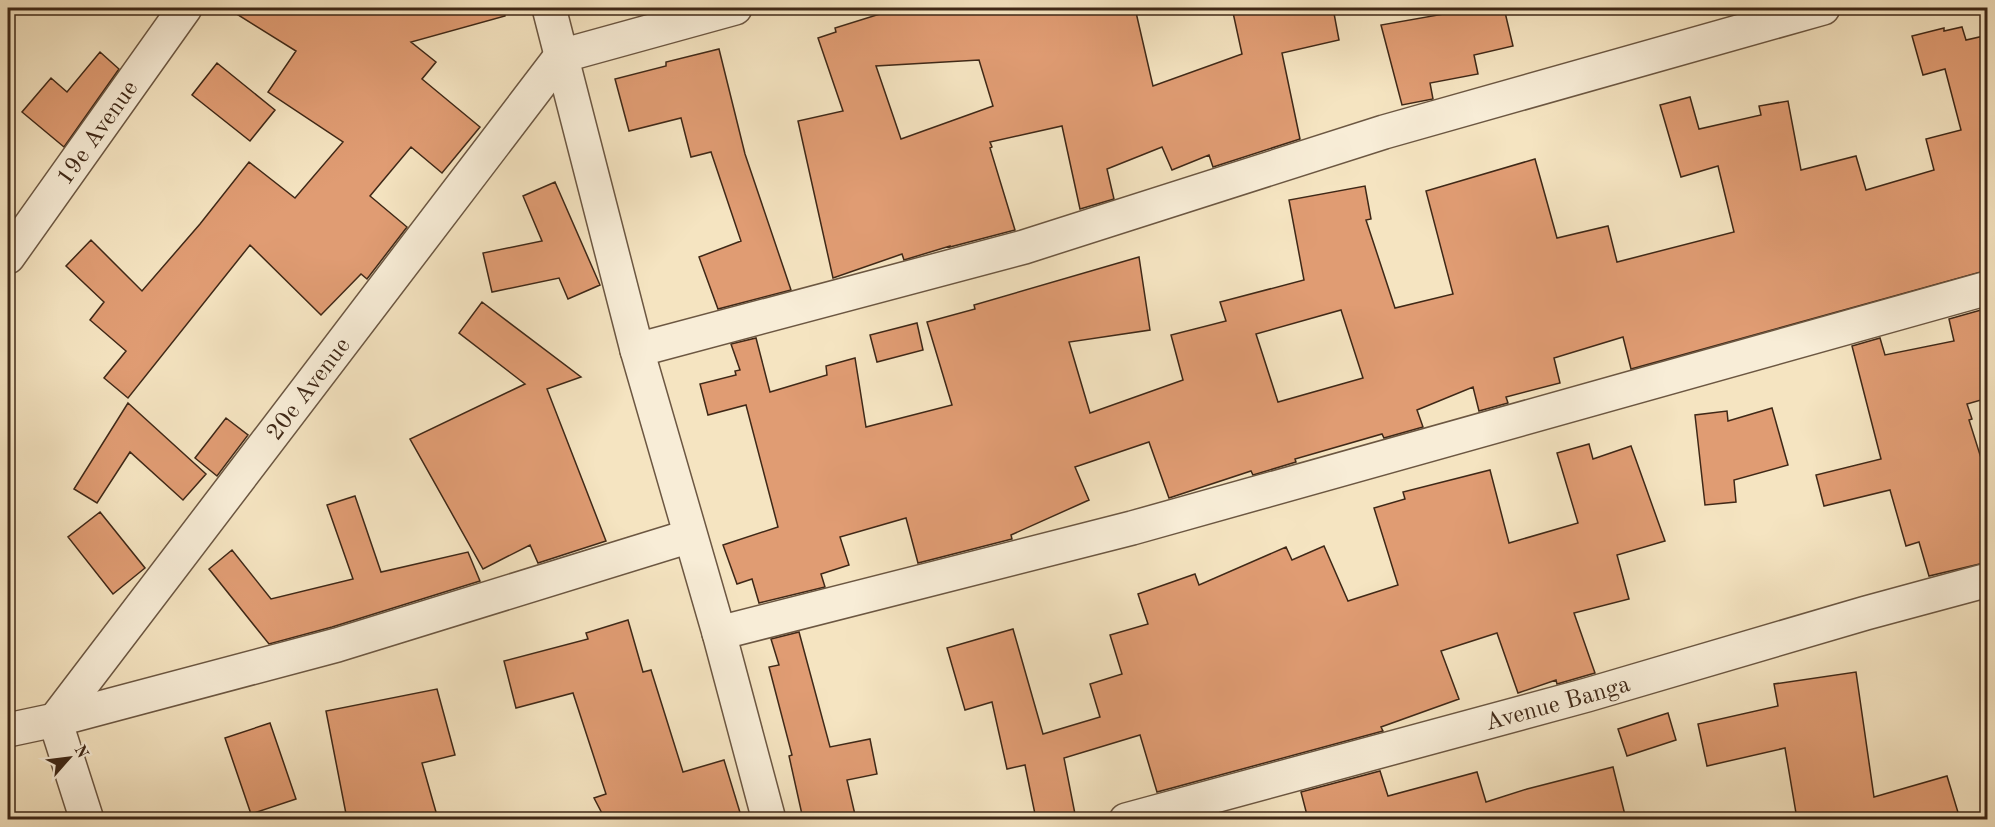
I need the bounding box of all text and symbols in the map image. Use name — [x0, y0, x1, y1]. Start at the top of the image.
street label: 19e Avenue — [53, 77, 143, 190]
street label: 20e Avenue — [263, 334, 356, 445]
street label: Avenue Banga — [1483, 673, 1633, 736]
north arrow — [39, 728, 99, 788]
text: N — [71, 743, 91, 762]

